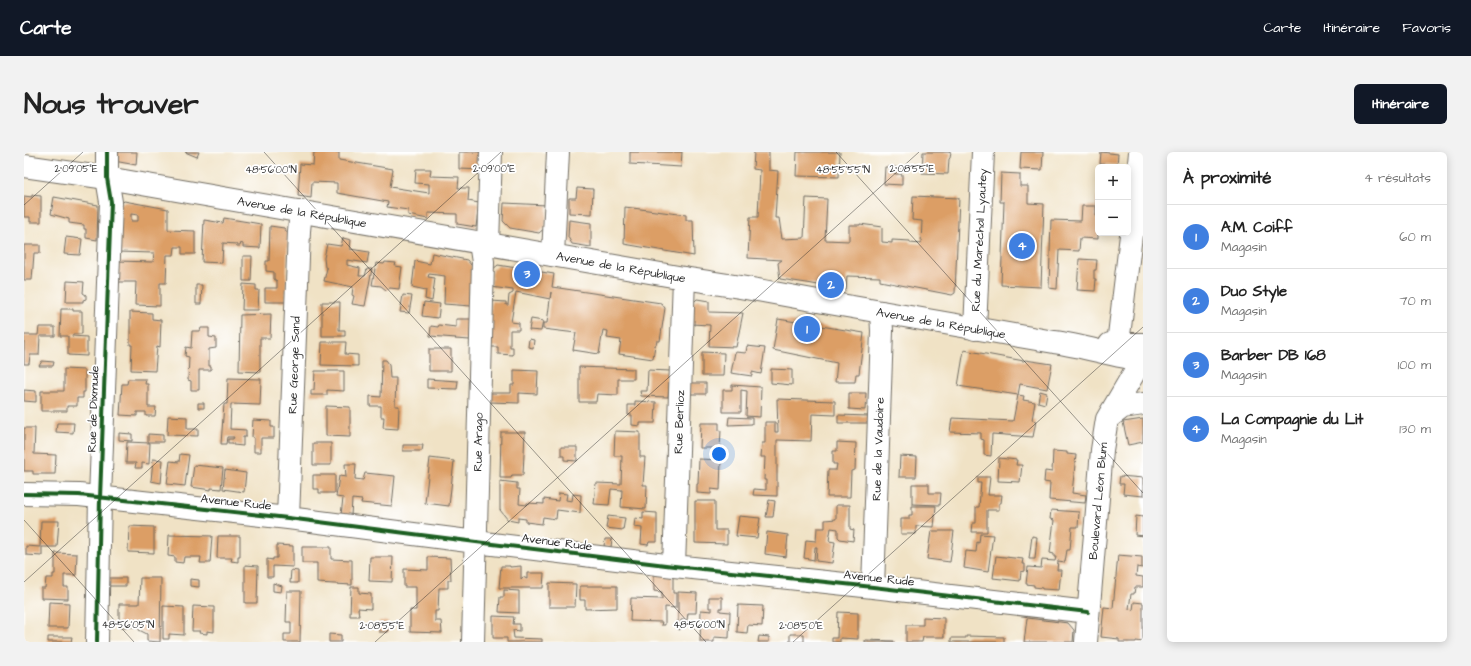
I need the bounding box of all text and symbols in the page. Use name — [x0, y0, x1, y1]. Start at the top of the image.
text: Carte — [20, 15, 72, 42]
text: Carte — [1263, 18, 1301, 38]
text: Itinéraire — [1323, 18, 1380, 38]
text: Favoris — [1402, 18, 1451, 38]
button: Itinéraire — [1354, 84, 1447, 124]
text: Nous trouver — [24, 85, 199, 124]
text: 2°09'05"E — [54, 162, 98, 176]
text: 2°09'00"E — [473, 162, 515, 176]
text: 2°08'55"E — [890, 162, 934, 176]
text: 48°56'00"N — [245, 163, 297, 177]
text: 48°55'55"N — [816, 163, 870, 177]
map controls — [1095, 164, 1131, 236]
button: + — [1095, 164, 1131, 200]
text: À proximité — [1183, 166, 1272, 190]
street label: Rue du Maréchal Lyautey — [967, 168, 993, 312]
text: 4 résultats — [1364, 169, 1431, 187]
street label: Avenue de la République — [236, 193, 368, 232]
button: − — [1095, 200, 1131, 236]
text: A.M. Coiff — [1221, 217, 1292, 238]
text: 1 — [1195, 228, 1197, 246]
text: 60 m — [1399, 228, 1431, 246]
pin: 4 — [1009, 231, 1035, 261]
text: Magasin — [1221, 238, 1267, 256]
street label: Avenue de la République — [555, 248, 687, 287]
pin: 3 — [514, 259, 540, 289]
pin: 2 — [818, 270, 844, 300]
text: Duo Style — [1221, 281, 1287, 302]
text: 2 — [1192, 292, 1200, 310]
text: 70 m — [1399, 292, 1431, 310]
text: Magasin — [1221, 302, 1267, 320]
street label: Avenue de la République — [875, 304, 1007, 343]
pin: 1 — [794, 314, 820, 344]
street label: Rue George Sand — [284, 316, 306, 414]
text: Barber DB 168 — [1221, 345, 1326, 366]
text: 3 — [1193, 356, 1199, 374]
text: 100 m — [1398, 356, 1431, 374]
street label: Rue de Dixmude — [83, 365, 104, 453]
text: Magasin — [1221, 366, 1267, 384]
street label: Rue Berlioz — [670, 390, 689, 454]
street label: Rue de la Vaudoire — [868, 396, 889, 501]
text: La Compagnie du Lit — [1221, 409, 1363, 430]
street label: Rue Arago — [469, 412, 489, 472]
text: 4 — [1192, 420, 1200, 438]
text: 130 m — [1399, 420, 1431, 438]
text: Magasin — [1221, 430, 1267, 448]
street label: Boulevard Léon Blum — [1085, 441, 1112, 560]
your location — [709, 444, 729, 464]
street label: Avenue Rude — [200, 490, 273, 515]
street label: Avenue Rude — [521, 530, 594, 555]
street label: Avenue Rude — [843, 566, 916, 591]
text: 48°56'05"N — [102, 618, 154, 632]
text: 48°56'00"N — [673, 618, 725, 632]
text: 2°08'55"E — [360, 619, 404, 633]
text: 2°08'50"E — [779, 619, 823, 633]

